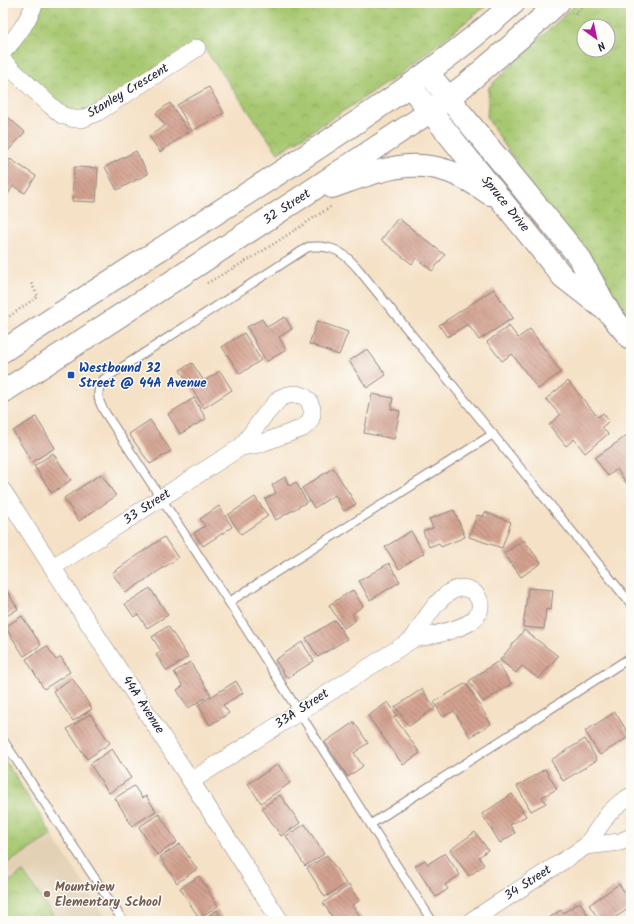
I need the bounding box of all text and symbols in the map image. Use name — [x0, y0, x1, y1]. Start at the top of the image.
north arrow — [576, 18, 616, 58]
text: N — [593, 36, 609, 55]
street label: Stanley Crescent — [83, 58, 174, 124]
street label: Spruce Drive — [476, 171, 535, 237]
street label: 32 Street — [259, 183, 316, 230]
place label: Westbound 32 Street @ 44A Avenue — [79, 358, 207, 394]
marker: Westbound 32 Street @ 44A Avenue — [66, 370, 76, 380]
street label: 33 Street — [119, 483, 176, 530]
street label: 44A Avenue — [116, 672, 170, 738]
street label: 33A Street — [271, 683, 334, 734]
street label: 34 Street — [500, 859, 557, 906]
place label: Mountview Elementary School — [55, 877, 162, 913]
marker: Mountview Elementary School — [42, 889, 52, 899]

